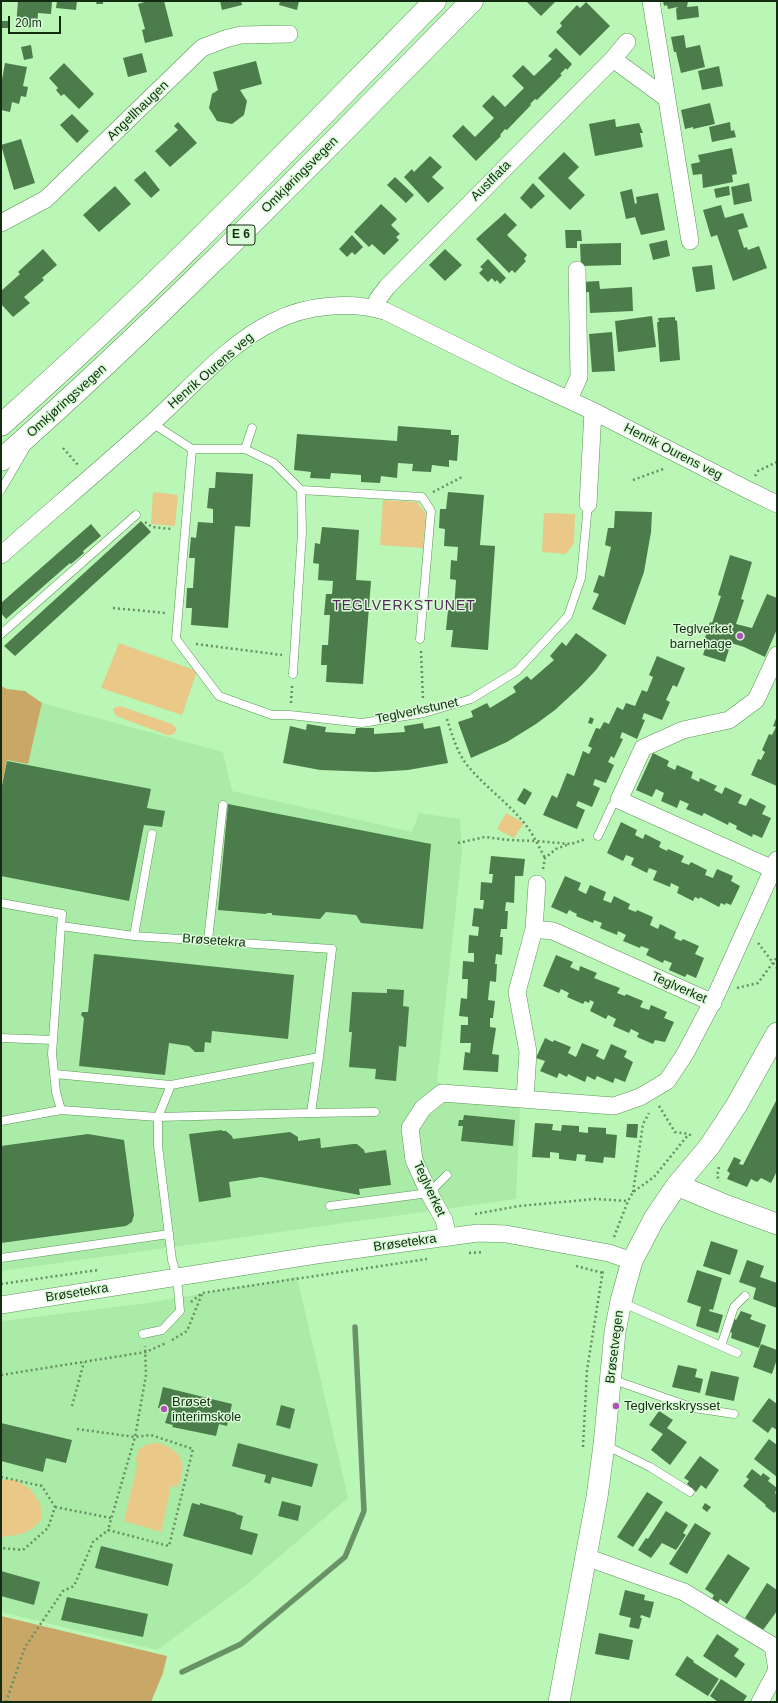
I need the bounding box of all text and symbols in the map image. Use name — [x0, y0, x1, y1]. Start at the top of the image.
scale bar — [10, 8, 63, 34]
text: 20 m — [15, 16, 42, 30]
street label: Angellhaugen — [104, 78, 172, 144]
street label: Omkjøringsvegen — [258, 133, 342, 217]
street label: Austflata — [468, 158, 514, 204]
road number: E 6 — [227, 225, 255, 245]
street label: Henrik Ourens veg — [165, 330, 257, 412]
street label: Omkjøringsvegen — [24, 361, 110, 441]
street label: Henrik Ourens veg — [621, 420, 725, 484]
district label: TEGLVERKSTUNET — [332, 598, 476, 614]
place label: Teglverket barnehage — [670, 621, 732, 652]
marker: Teglverket barnehage — [735, 631, 745, 641]
street label: Teglverkstunet — [374, 695, 460, 727]
street label: Brøsetekra — [182, 931, 246, 951]
street label: Teglverket — [649, 969, 709, 1007]
street label: Teglverket — [409, 1159, 449, 1219]
street label: Brøsetekra — [372, 1231, 438, 1255]
street label: Brøsetekra — [44, 1280, 110, 1306]
street label: Brøsetvegen — [603, 1309, 627, 1385]
place label: Brøset interimskole — [172, 1394, 241, 1425]
place label: Teglverkskrysset — [624, 1398, 720, 1414]
marker: Teglverkskrysset — [611, 1401, 621, 1411]
marker: Brøset interimskole — [159, 1404, 169, 1414]

